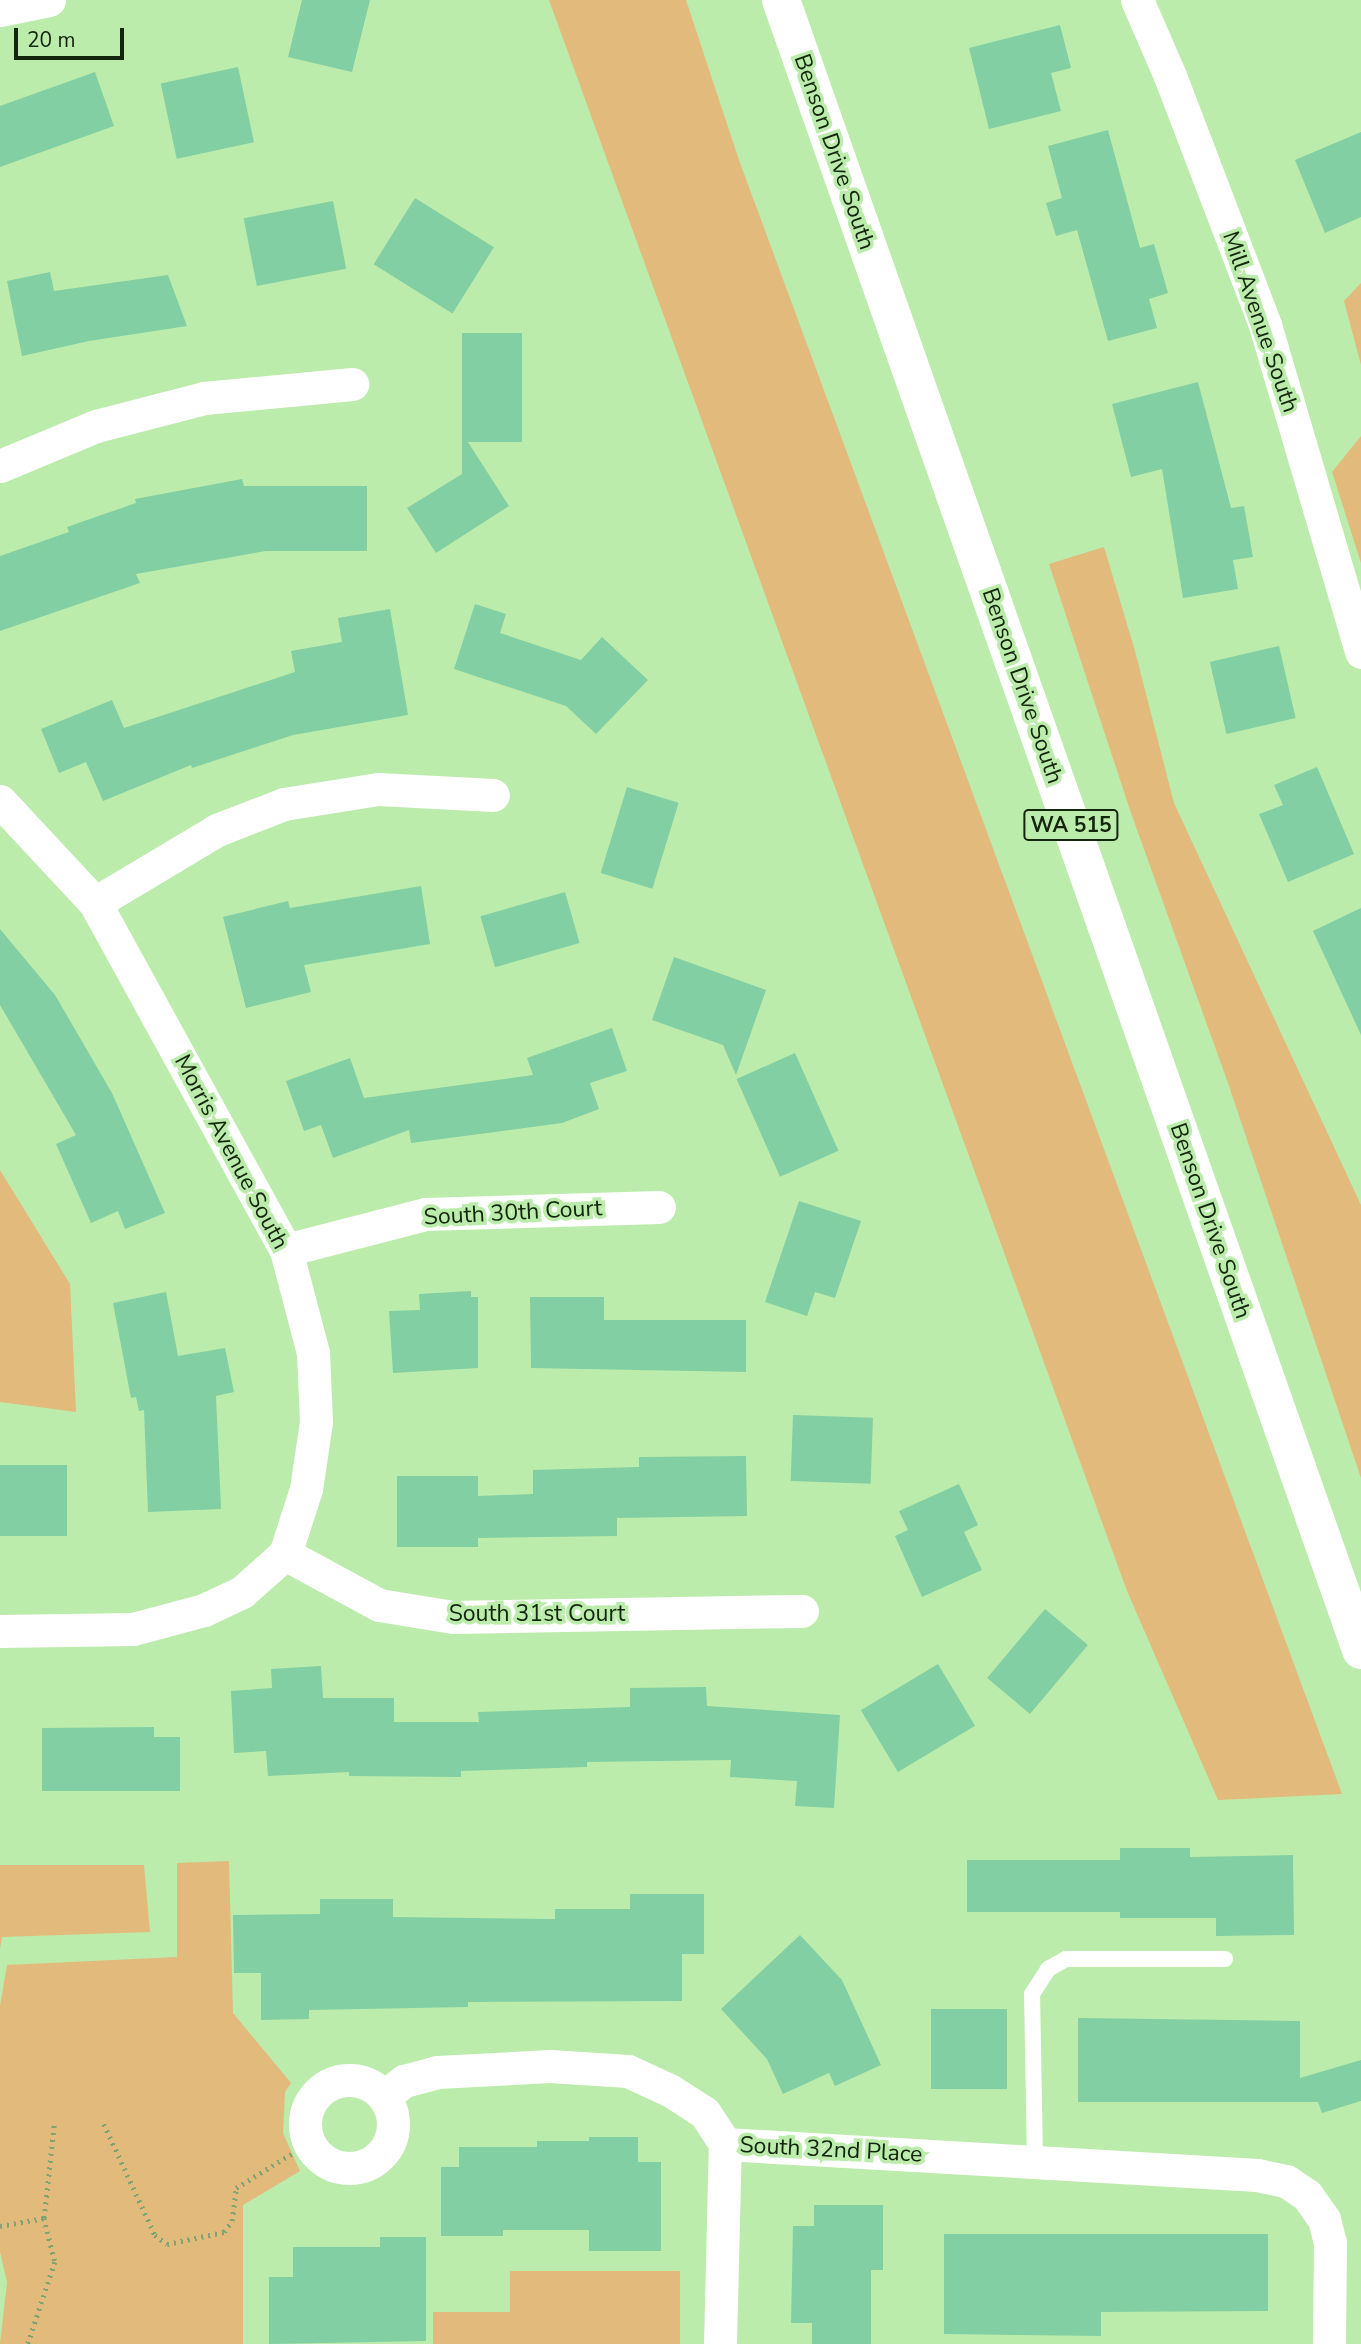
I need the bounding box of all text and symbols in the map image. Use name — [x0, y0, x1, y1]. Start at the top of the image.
scale bar — [18, 14, 128, 58]
text: 20 m — [27, 26, 76, 54]
street label: Benson Drive South — [788, 51, 880, 253]
street label: Mill Avenue South — [1216, 228, 1304, 416]
street label: Benson Drive South — [976, 585, 1068, 787]
road number: WA 515 — [1022, 808, 1120, 842]
street label: Morris Avenue South — [168, 1050, 294, 1254]
street label: Benson Drive South — [1164, 1120, 1256, 1322]
street label: South 30th Court — [423, 1195, 603, 1231]
street label: South 31st Court — [449, 1600, 625, 1628]
street label: South 32nd Place — [739, 2131, 923, 2169]

